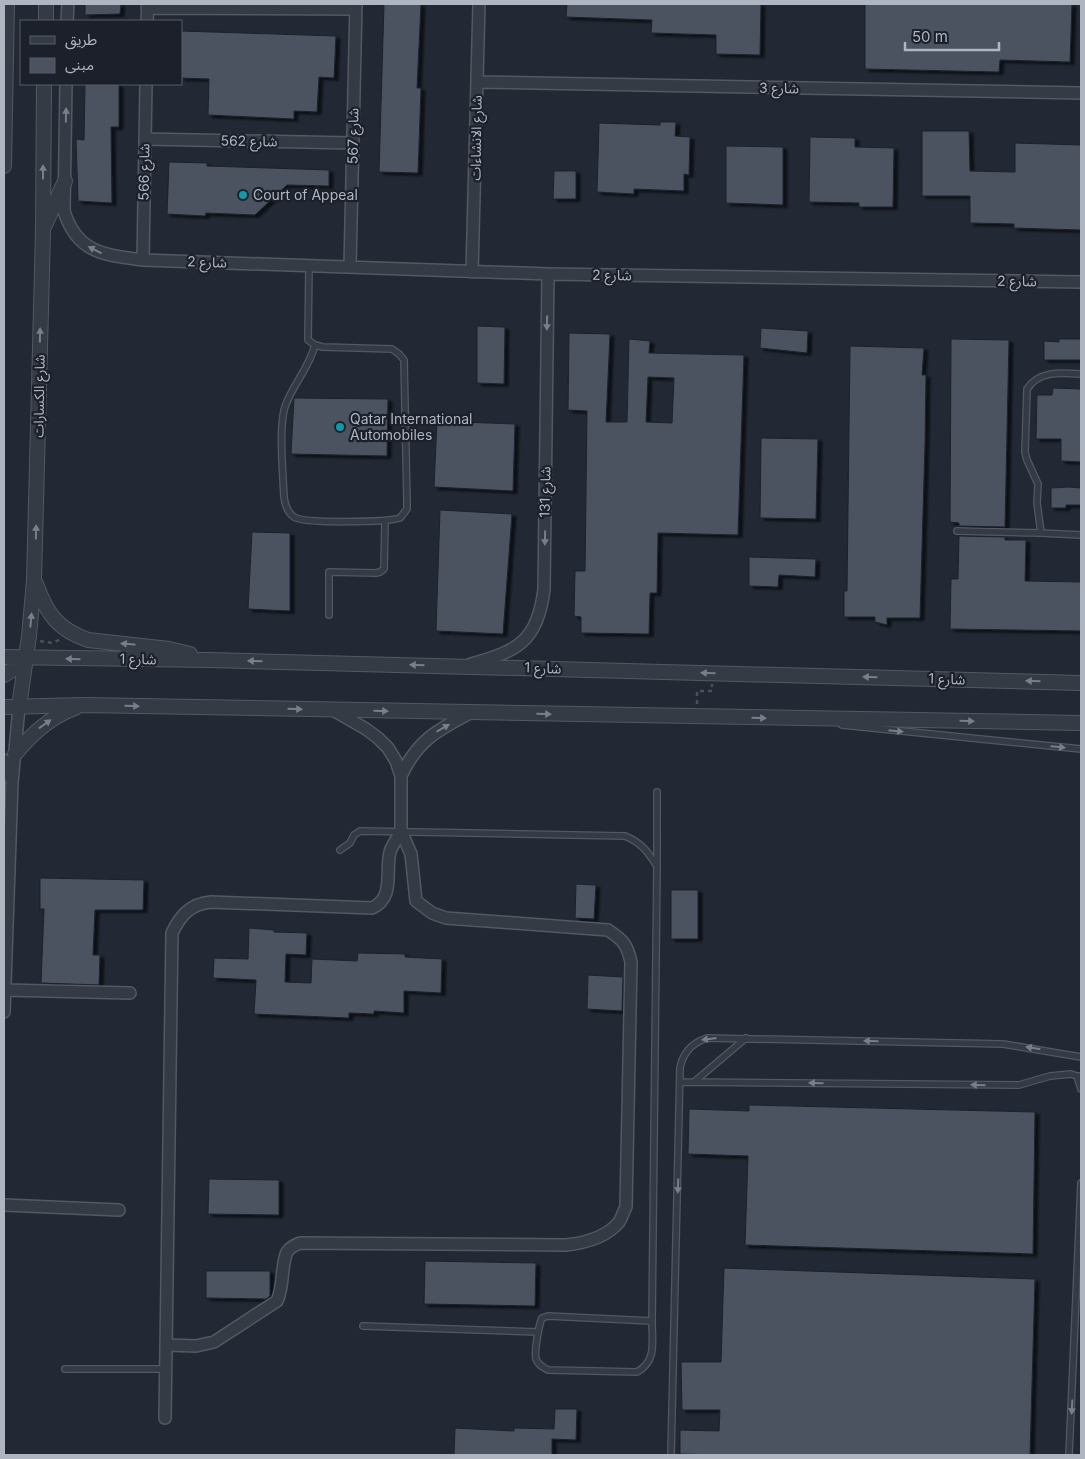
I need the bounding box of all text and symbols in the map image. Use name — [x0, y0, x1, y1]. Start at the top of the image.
legend — [20, 20, 182, 85]
scale bar — [905, 20, 999, 52]
text: 50 m — [912, 27, 948, 46]
text: طريق — [65, 30, 97, 50]
text: مبنى — [65, 55, 94, 74]
street label: شارع 3 — [759, 79, 799, 99]
street label: شارع الانشاءات — [466, 95, 488, 181]
one-way arrow — [62, 107, 70, 123]
street label: شارع 567 — [344, 108, 364, 164]
street label: شارع 562 — [220, 132, 278, 152]
street label: شارع 566 — [135, 143, 155, 201]
one-way arrow — [39, 164, 47, 180]
place label: Court of Appeal — [253, 186, 358, 203]
marker: Court of Appeal — [237, 189, 249, 201]
one-way arrow — [88, 246, 103, 254]
street label: شارع 2 — [187, 252, 227, 274]
street label: شارع 2 — [592, 266, 632, 286]
street label: شارع 2 — [997, 272, 1037, 292]
one-way arrow — [543, 315, 551, 331]
one-way arrow — [37, 327, 45, 343]
street label: شارع الكسارات — [29, 354, 51, 438]
place label: Qatar International Automobiles — [350, 410, 472, 443]
marker: Qatar International Automobiles — [334, 421, 346, 433]
street label: شارع 131 — [536, 466, 556, 518]
one-way arrow — [32, 524, 40, 540]
one-way arrow — [541, 530, 549, 546]
one-way arrow — [27, 611, 35, 627]
one-way arrow — [119, 640, 135, 648]
street label: شارع 1 — [119, 650, 157, 670]
one-way arrow — [65, 654, 81, 662]
one-way arrow — [246, 657, 262, 665]
street label: شارع 1 — [524, 658, 562, 680]
one-way arrow — [409, 660, 425, 668]
one-way arrow — [699, 668, 715, 676]
street label: شارع 1 — [928, 669, 966, 691]
one-way arrow — [862, 673, 878, 681]
one-way arrow — [1024, 677, 1040, 685]
one-way arrow — [124, 702, 140, 710]
one-way arrow — [287, 706, 303, 714]
one-way arrow — [374, 707, 390, 715]
one-way arrow — [536, 710, 552, 718]
one-way arrow — [751, 714, 767, 722]
one-way arrow — [959, 717, 975, 725]
one-way arrow — [39, 719, 52, 729]
one-way arrow — [436, 723, 449, 732]
one-way arrow — [888, 727, 904, 735]
one-way arrow — [1050, 743, 1066, 751]
one-way arrow — [700, 1035, 716, 1043]
one-way arrow — [863, 1037, 879, 1045]
one-way arrow — [1025, 1043, 1041, 1051]
one-way arrow — [807, 1079, 823, 1087]
one-way arrow — [970, 1081, 986, 1089]
one-way arrow — [674, 1178, 682, 1194]
one-way arrow — [1067, 1399, 1075, 1415]

